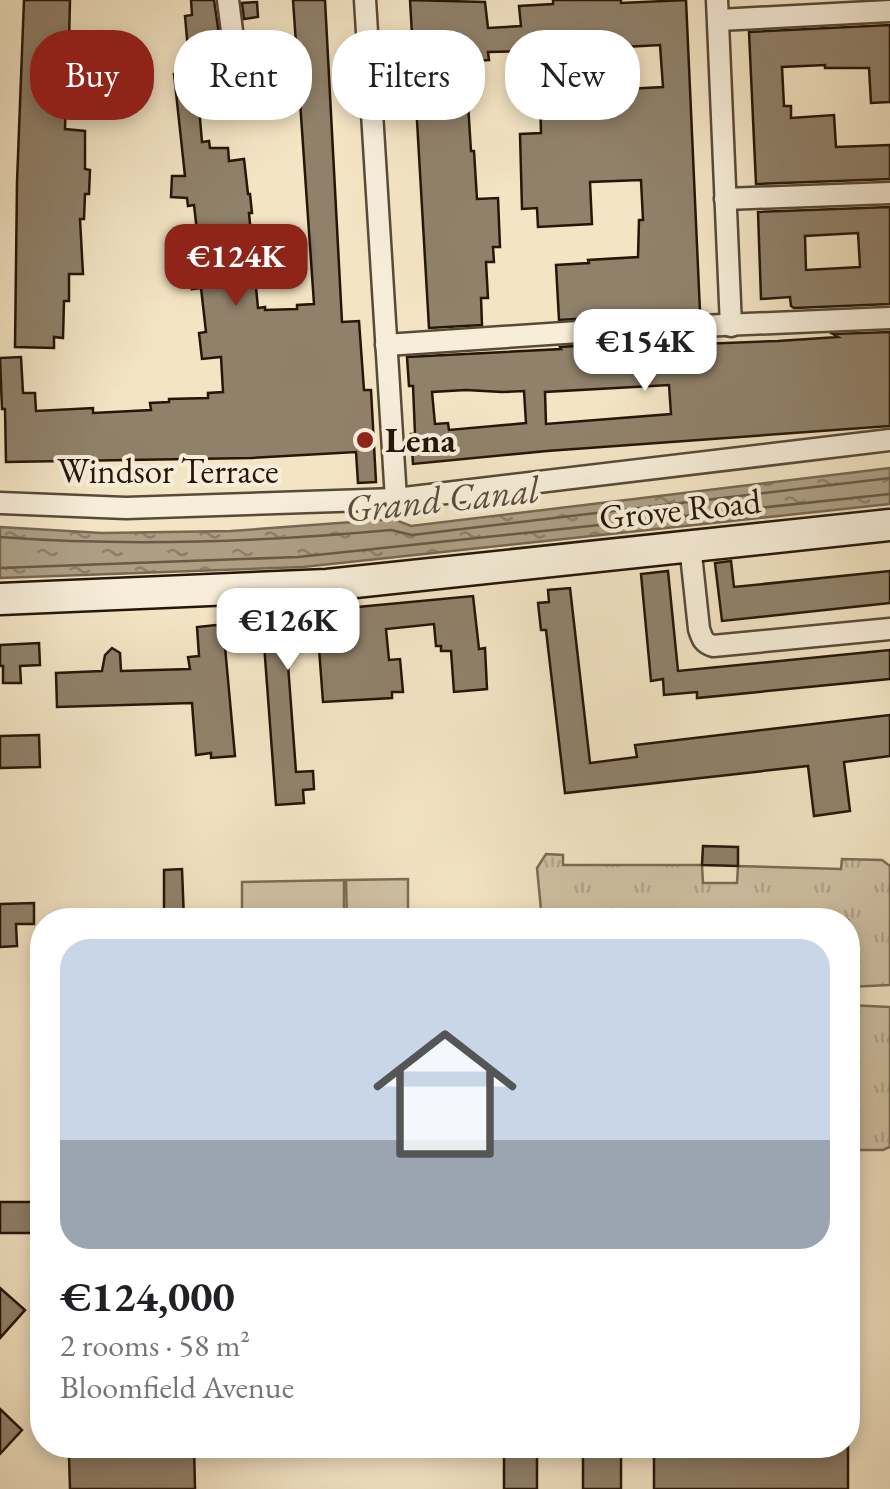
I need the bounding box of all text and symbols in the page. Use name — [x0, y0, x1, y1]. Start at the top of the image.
chip: Buy — [30, 30, 154, 120]
chip: Rent — [174, 30, 312, 120]
chip: Filters — [332, 30, 485, 120]
chip: New — [505, 30, 640, 120]
pin: €124K — [166, 224, 306, 309]
text: €124K — [187, 235, 285, 277]
pin: €154K — [575, 309, 715, 394]
text: €154K — [596, 320, 694, 362]
place label: Lena — [385, 417, 456, 462]
marker: Lena — [354, 429, 376, 451]
street label: Windsor Terrace — [57, 448, 279, 493]
water label: Grand Canal — [343, 464, 542, 533]
street label: Grove Road — [597, 478, 763, 539]
pin: €126K — [218, 588, 358, 673]
text: €126K — [239, 599, 337, 641]
icon: home — [355, 1004, 535, 1184]
text: €124,000 — [60, 1269, 235, 1324]
text: 2 rooms · 58 m² — [60, 1324, 250, 1366]
text: Bloomfield Avenue — [60, 1366, 294, 1408]

